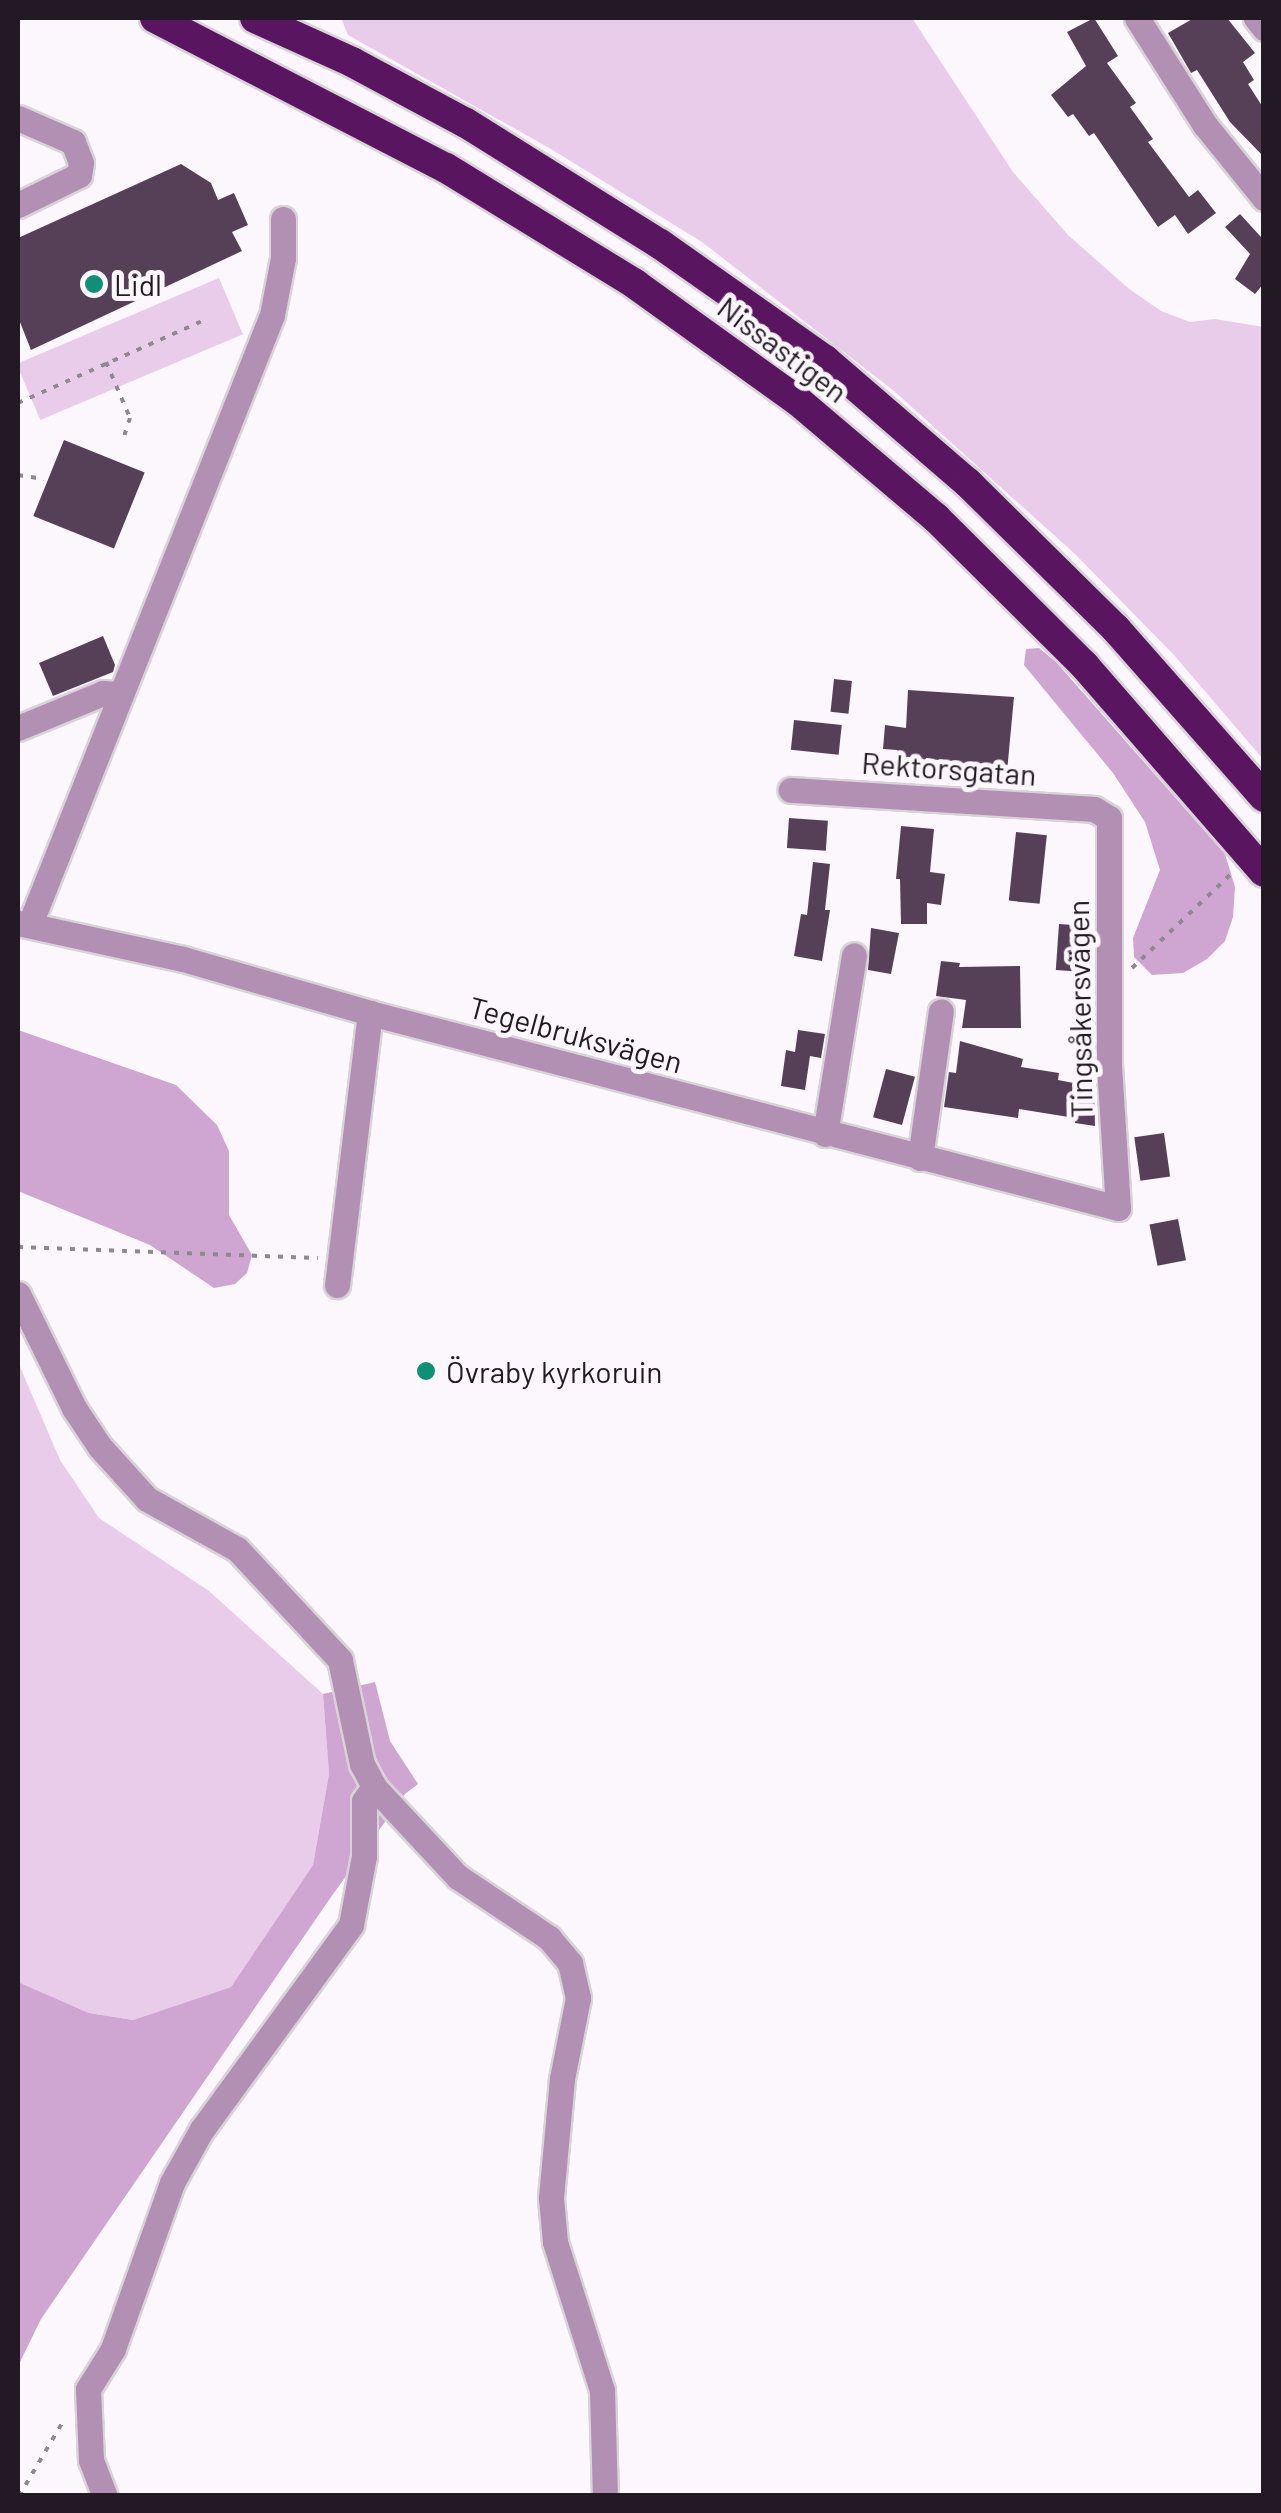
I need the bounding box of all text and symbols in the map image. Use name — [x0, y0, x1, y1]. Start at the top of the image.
place label: Lidl — [114, 266, 162, 302]
marker: Lidl — [83, 273, 105, 295]
street label: Nissastigen — [711, 289, 855, 409]
street label: Rektorsgatan — [860, 744, 1038, 792]
street label: Tingsåkersvägen — [1059, 900, 1099, 1118]
street label: Tegelbruksvägen — [466, 988, 686, 1080]
place label: Övraby kyrkoruin — [446, 1353, 662, 1389]
marker: Övraby kyrkoruin — [415, 1360, 437, 1382]

